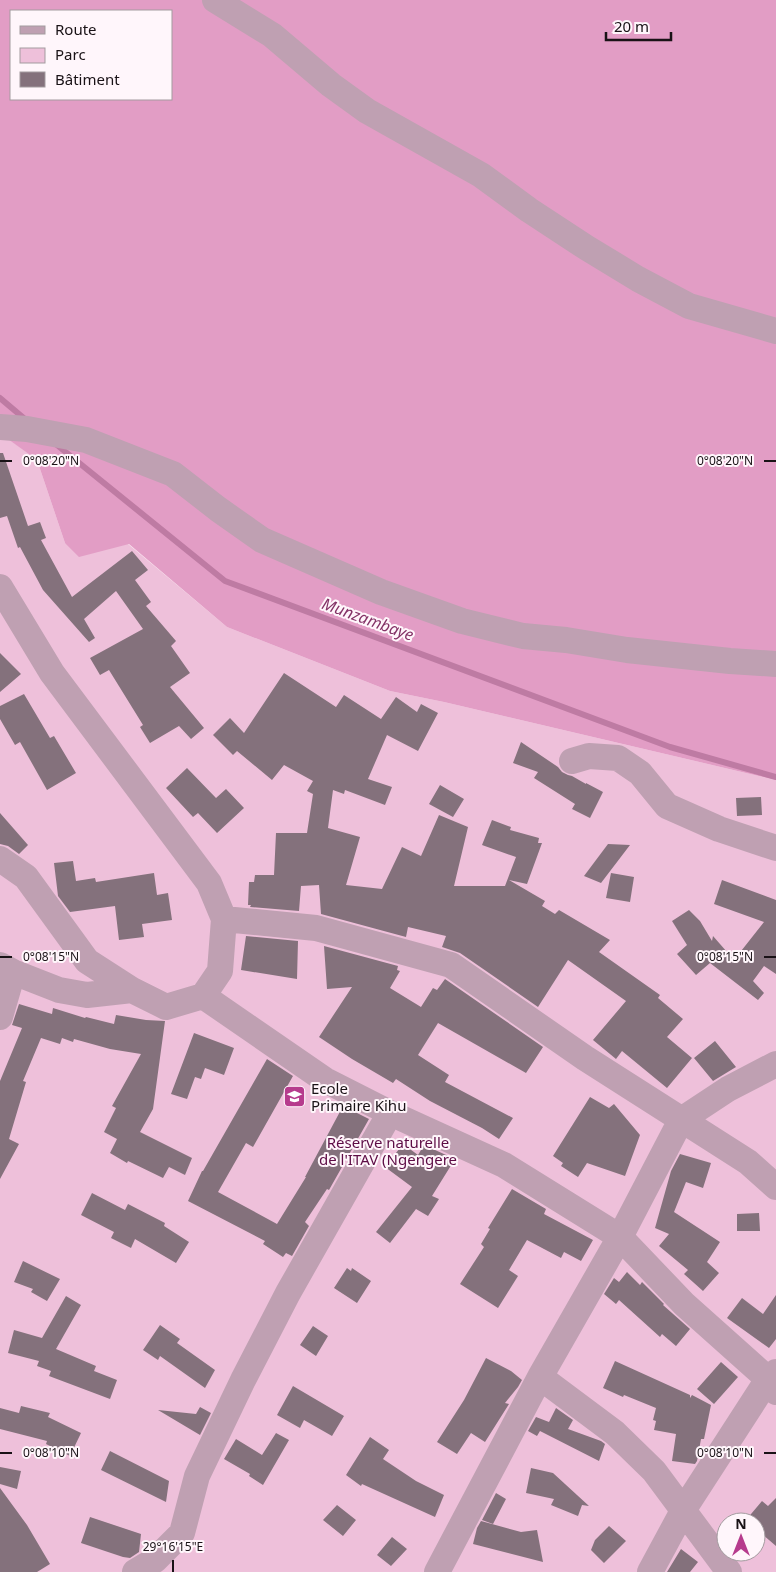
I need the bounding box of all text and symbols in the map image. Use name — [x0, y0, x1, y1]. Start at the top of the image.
legend — [10, 10, 172, 100]
scale bar — [606, 10, 671, 42]
text: 20 m — [614, 16, 649, 36]
text: Route — [55, 19, 97, 39]
text: Parc — [55, 44, 86, 64]
text: Bâtiment — [55, 69, 120, 89]
text: 0°08'20"N — [23, 452, 79, 469]
text: 0°08'20"N — [697, 452, 753, 469]
water label: Munzambaye — [319, 592, 417, 646]
text: 0°08'15"N — [23, 948, 79, 965]
text: 0°08'15"N — [697, 948, 753, 965]
place label: Ecole Primaire Kihu — [311, 1078, 406, 1115]
school or university icon: Ecole Primaire Kihu — [283, 1085, 307, 1109]
park label: Réserve naturelle de l'ITAV (Ngengere — [319, 1132, 457, 1169]
text: 0°08'10"N — [23, 1444, 79, 1461]
text: 0°08'10"N — [697, 1444, 753, 1461]
north arrow — [716, 1512, 766, 1562]
text: N — [735, 1514, 747, 1533]
text: 29°16'15"E — [143, 1538, 203, 1555]

